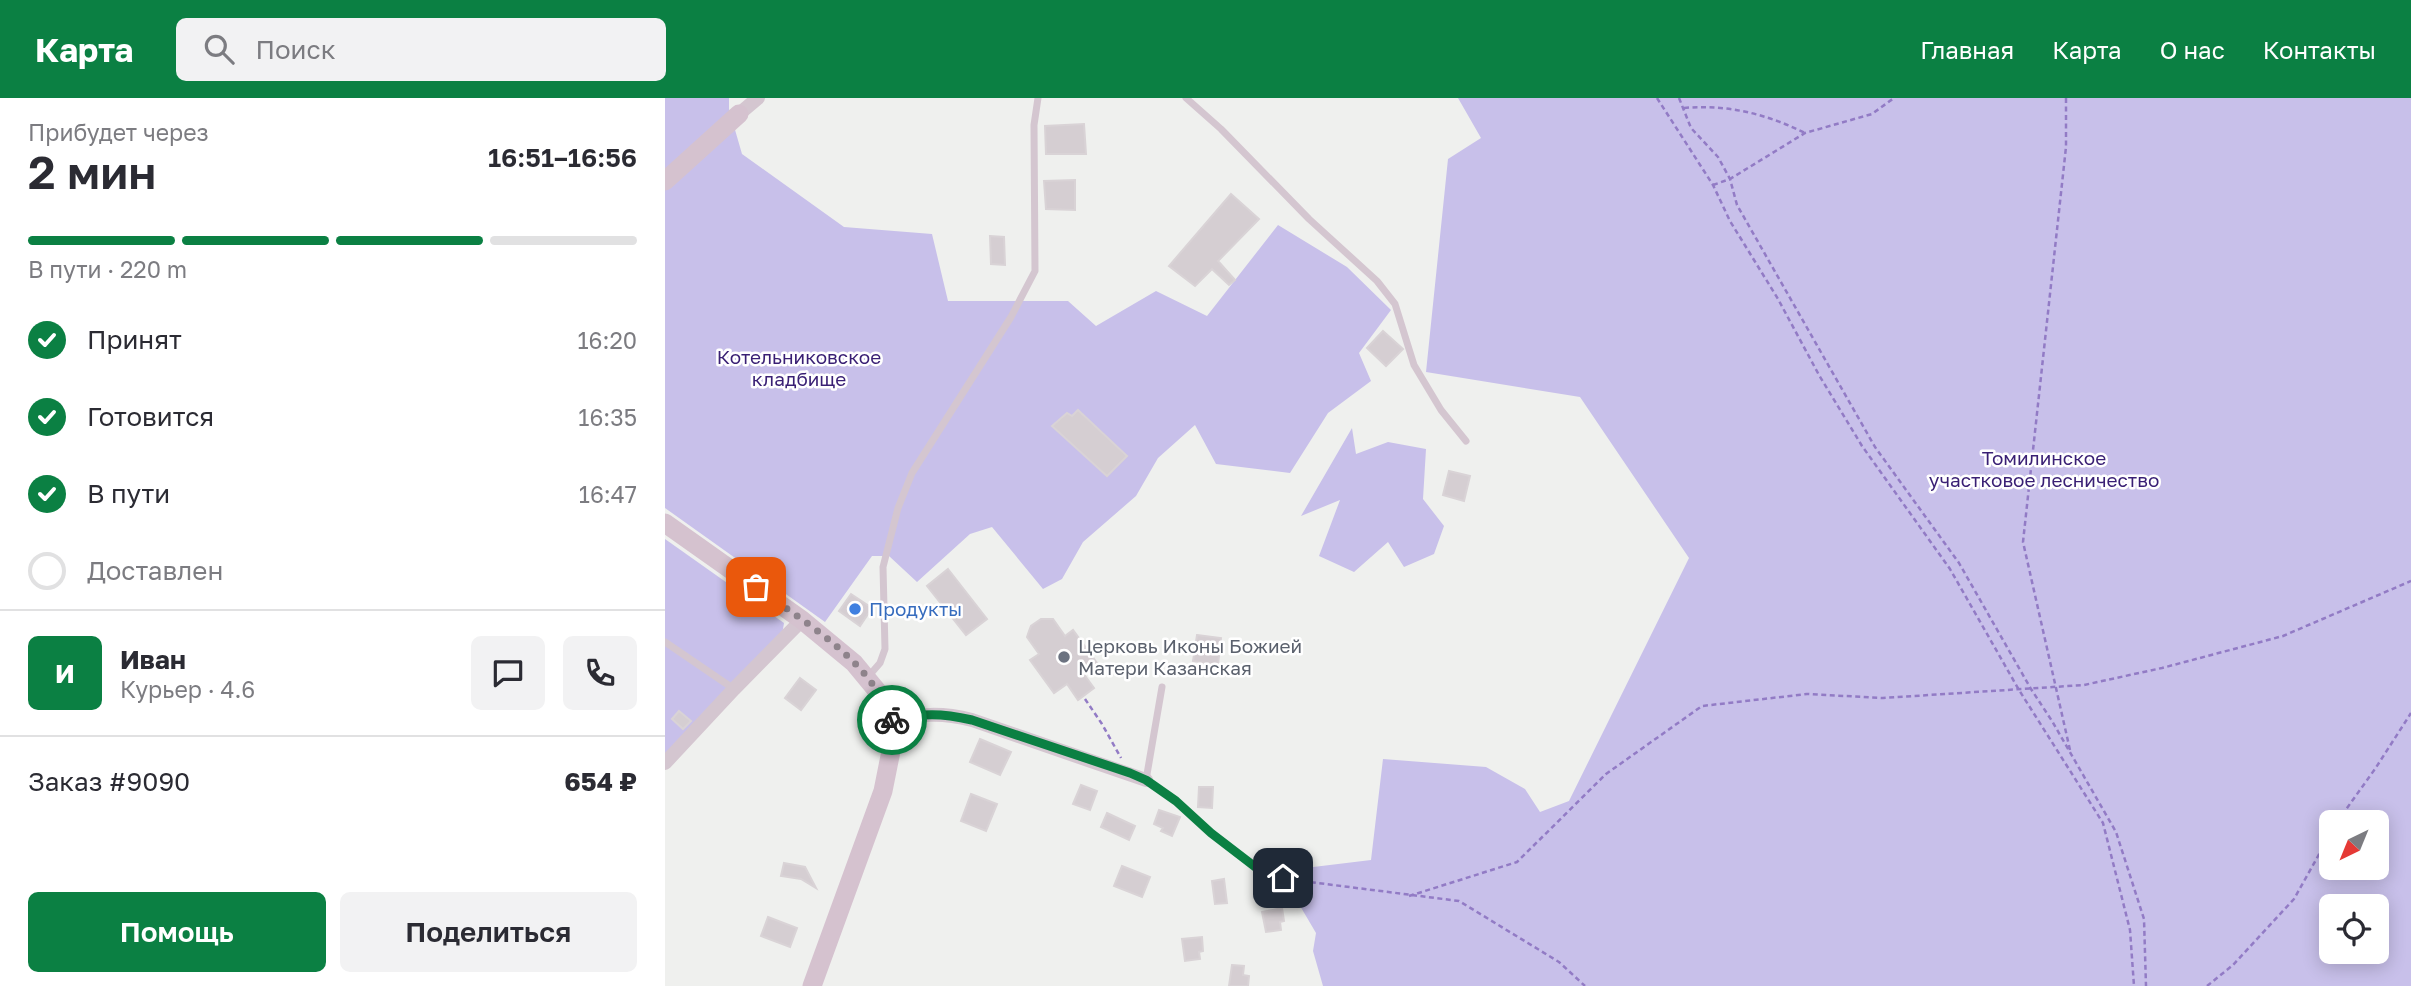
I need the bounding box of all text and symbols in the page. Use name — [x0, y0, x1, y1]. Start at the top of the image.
search box — [176, 18, 666, 81]
text: Карта — [35, 30, 134, 69]
icon: search — [200, 30, 238, 68]
text: Поиск — [256, 34, 336, 65]
text: Главная — [1920, 35, 2014, 64]
text: Карта — [2052, 35, 2122, 64]
text: О нас — [2160, 35, 2225, 64]
text: Контакты — [2263, 35, 2376, 64]
text: Прибудет через — [28, 118, 209, 146]
text: 16:51–16:56 — [488, 142, 637, 173]
text: 2 мин — [28, 144, 156, 199]
text: В пути · 220 m — [28, 255, 187, 283]
icon: check — [28, 321, 66, 359]
text: Принят — [87, 324, 182, 355]
text: 16:20 — [577, 326, 637, 354]
park label: Котельниковское кладбище — [717, 345, 881, 390]
icon: check — [28, 398, 66, 436]
text: Готовится — [87, 401, 214, 432]
text: 16:35 — [578, 403, 637, 431]
park label: Томилинское участковое лесничество — [1929, 446, 2159, 491]
icon: check — [28, 475, 66, 513]
text: В пути — [87, 478, 170, 509]
text: 16:47 — [579, 480, 637, 508]
text: Доставлен — [87, 555, 223, 586]
pin — [726, 557, 786, 617]
icon: bag — [737, 568, 775, 606]
place label: Продукты — [869, 597, 962, 620]
marker: Продукты — [847, 601, 863, 617]
place label: Церковь Иконы Божией Матери Казанская — [1078, 634, 1302, 679]
button: chat — [471, 636, 545, 710]
button: phone — [563, 636, 637, 710]
text: Иван — [120, 644, 186, 675]
marker: Церковь Иконы Божией Матери Казанская — [1056, 649, 1072, 665]
text: И — [55, 658, 75, 689]
text: Курьер · 4.6 — [120, 675, 255, 703]
courier — [857, 685, 927, 755]
icon: bike — [873, 701, 911, 739]
text: Заказ #9090 — [28, 766, 190, 797]
text: 654 ₽ — [564, 766, 637, 797]
north arrow — [2319, 810, 2389, 880]
map controls — [2319, 810, 2389, 964]
pin — [1253, 848, 1313, 908]
icon: home — [1264, 859, 1302, 897]
button: Помощь — [28, 892, 326, 972]
button: Поделиться — [340, 892, 637, 972]
button: locate — [2319, 894, 2389, 964]

